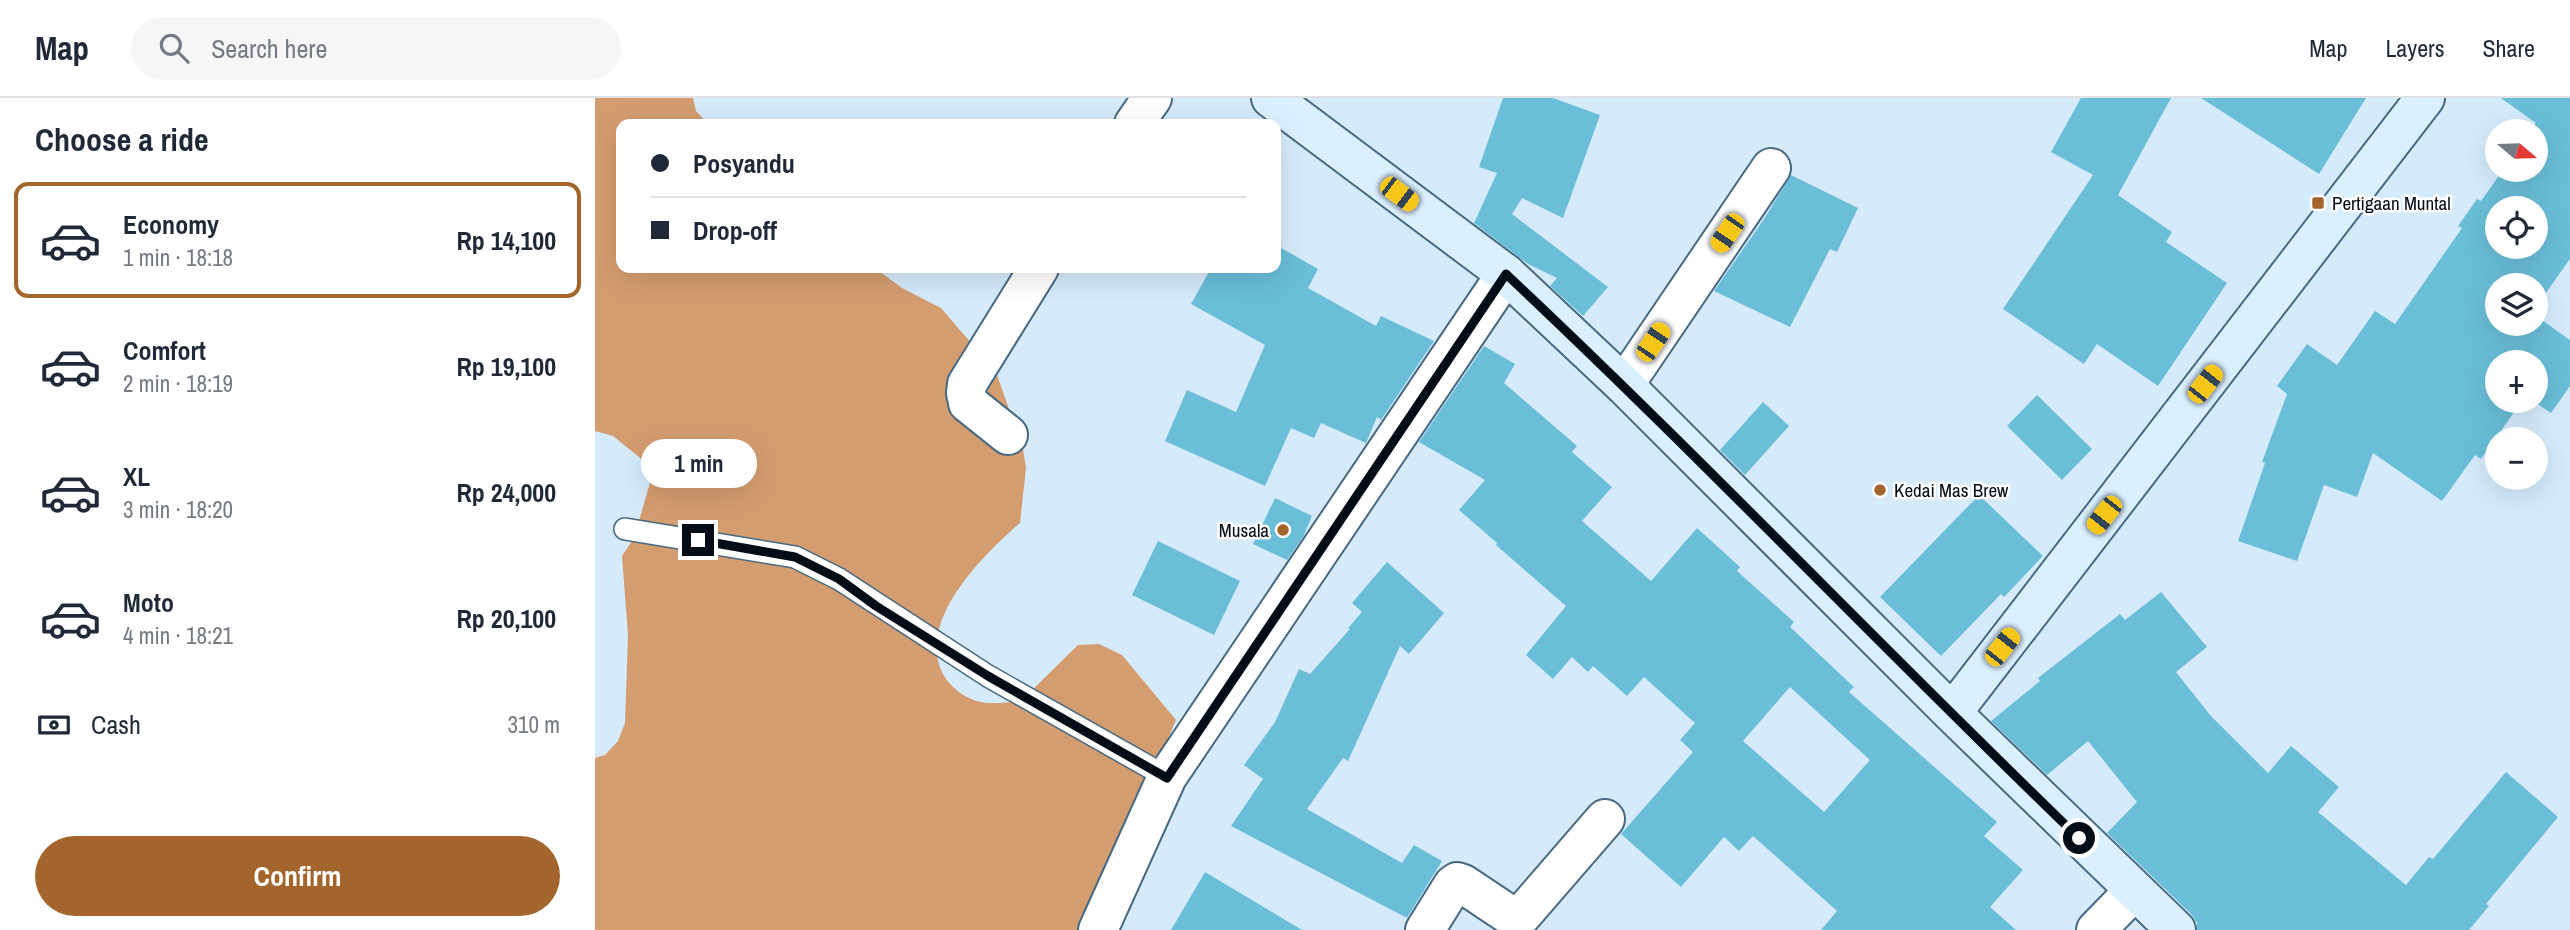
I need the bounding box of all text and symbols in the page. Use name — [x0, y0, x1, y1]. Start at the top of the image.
search box — [131, 17, 621, 80]
text: Map — [35, 26, 89, 70]
icon: search — [155, 29, 193, 67]
text: Search here — [211, 31, 327, 66]
text: Map — [2309, 32, 2347, 64]
text: Layers — [2385, 32, 2444, 64]
text: Share — [2482, 32, 2535, 64]
text: Choose a ride — [35, 118, 209, 161]
north arrow — [2485, 119, 2548, 182]
map controls — [2485, 119, 2548, 490]
text: Posyandu — [693, 146, 795, 181]
car — [1376, 173, 1423, 215]
place label: Pertigaan Muntal — [2332, 190, 2451, 216]
marker: Pertigaan Muntal — [2310, 195, 2326, 211]
button: locate — [2485, 196, 2548, 259]
text: Economy — [123, 207, 219, 242]
icon: car — [39, 209, 102, 272]
car — [1707, 210, 1748, 256]
text: Drop-off — [693, 213, 777, 248]
text: Rp 14,100 — [456, 223, 556, 258]
text: 1 min · 18:18 — [123, 242, 233, 273]
button: layers — [2485, 273, 2548, 336]
car — [1633, 319, 1674, 365]
text: Comfort — [123, 333, 206, 368]
icon: car — [39, 335, 102, 398]
text: Rp 19,100 — [456, 349, 556, 384]
button: + — [2485, 350, 2548, 413]
car — [2184, 361, 2227, 407]
text: 2 min · 18:19 — [123, 368, 233, 399]
button: − — [2485, 427, 2548, 490]
callout: 1 min — [640, 438, 756, 488]
text: 1 min — [674, 448, 724, 479]
text: XL — [123, 459, 150, 494]
icon: car — [39, 461, 102, 524]
text: Rp 24,000 — [456, 475, 556, 510]
place label: Kedai Mas Brew — [1894, 477, 2009, 503]
marker: Kedai Mas Brew — [1872, 482, 1888, 498]
car — [2083, 492, 2126, 538]
text: 3 min · 18:20 — [123, 494, 233, 525]
place label: Musala — [1219, 517, 1269, 543]
marker: Musala — [1275, 522, 1291, 538]
route end — [682, 524, 714, 556]
text: Moto — [123, 585, 174, 620]
icon: car — [39, 587, 102, 650]
text: Rp 20,100 — [456, 601, 556, 636]
text: 4 min · 18:21 — [123, 620, 233, 651]
car — [1981, 624, 2024, 670]
icon: cash — [35, 706, 73, 744]
text: Cash — [91, 707, 141, 742]
text: 310 m — [508, 709, 560, 740]
route start — [2063, 822, 2095, 854]
button: Confirm — [35, 836, 560, 916]

